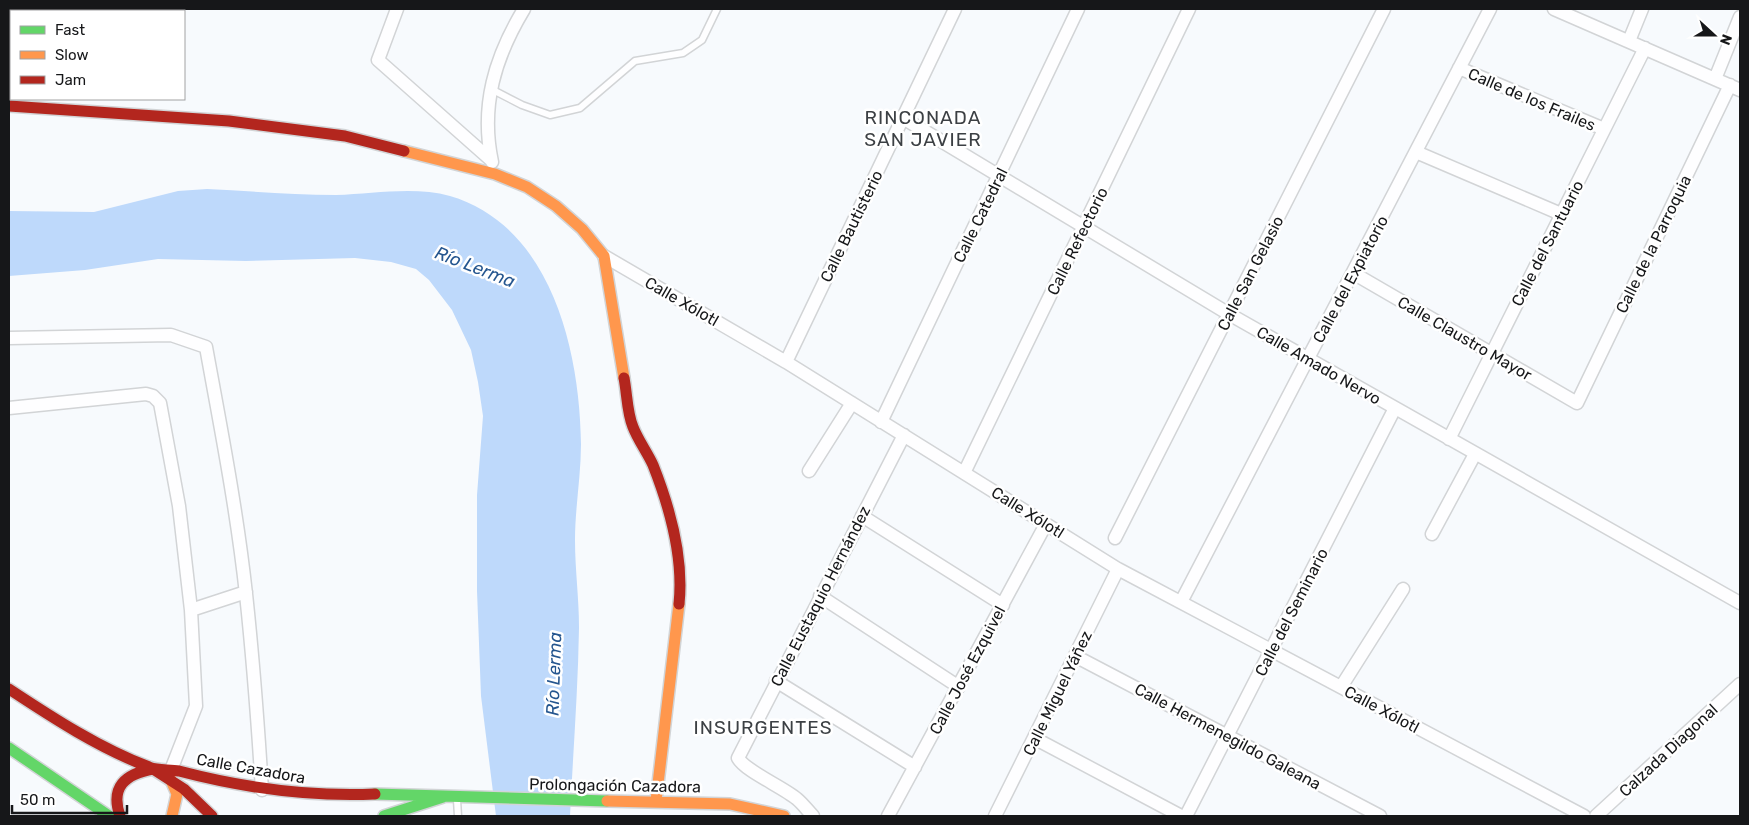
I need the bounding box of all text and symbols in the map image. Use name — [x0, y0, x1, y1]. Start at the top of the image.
legend — [10, 10, 185, 100]
north arrow — [1689, 10, 1739, 60]
text: Fast — [55, 21, 85, 39]
text: N — [1716, 32, 1735, 47]
text: Slow — [55, 46, 88, 64]
street label: Calle de los Frailes — [1465, 64, 1598, 135]
text: Jam — [55, 71, 86, 89]
district label: RINCONADA SAN JAVIER — [864, 106, 982, 151]
street label: Calle Catedral — [949, 165, 1012, 266]
street label: Calle Bautisterio — [816, 167, 887, 285]
street label: Calle de la Parroquia — [1612, 172, 1695, 316]
street label: Calle del Santuario — [1508, 177, 1587, 309]
street label: Calle Refectorio — [1043, 184, 1112, 298]
street label: Calle del Expiatorio — [1309, 212, 1392, 346]
street label: Calle San Gelasio — [1213, 213, 1288, 334]
water label: Río Lerma — [432, 242, 519, 293]
street label: Calle Xólotl — [641, 273, 722, 330]
street label: Calle Claustro Mayor — [1394, 292, 1535, 385]
street label: Calle Amado Nervo — [1253, 322, 1384, 409]
street label: Calle Xólotl — [988, 483, 1068, 542]
street label: Calle Eustaquio Hernández — [767, 503, 874, 690]
street label: Calle del Seminario — [1251, 545, 1332, 679]
street label: Calle José Ezquivel — [926, 603, 1009, 738]
street label: Calle Miguel Yáñez — [1019, 628, 1096, 759]
water label: Río Lerma — [542, 631, 566, 716]
street label: Calle Hermenegildo Galeana — [1131, 679, 1324, 794]
street label: Calle Xólotl — [1341, 682, 1423, 737]
street label: Calzada Diagonal — [1615, 700, 1721, 801]
district label: INSURGENTES — [694, 716, 832, 739]
street label: Calle Cazadora — [195, 750, 307, 787]
street label: Prolongación Cazadora — [529, 775, 701, 796]
scale bar — [12, 782, 128, 814]
text: 50 m — [20, 791, 55, 809]

